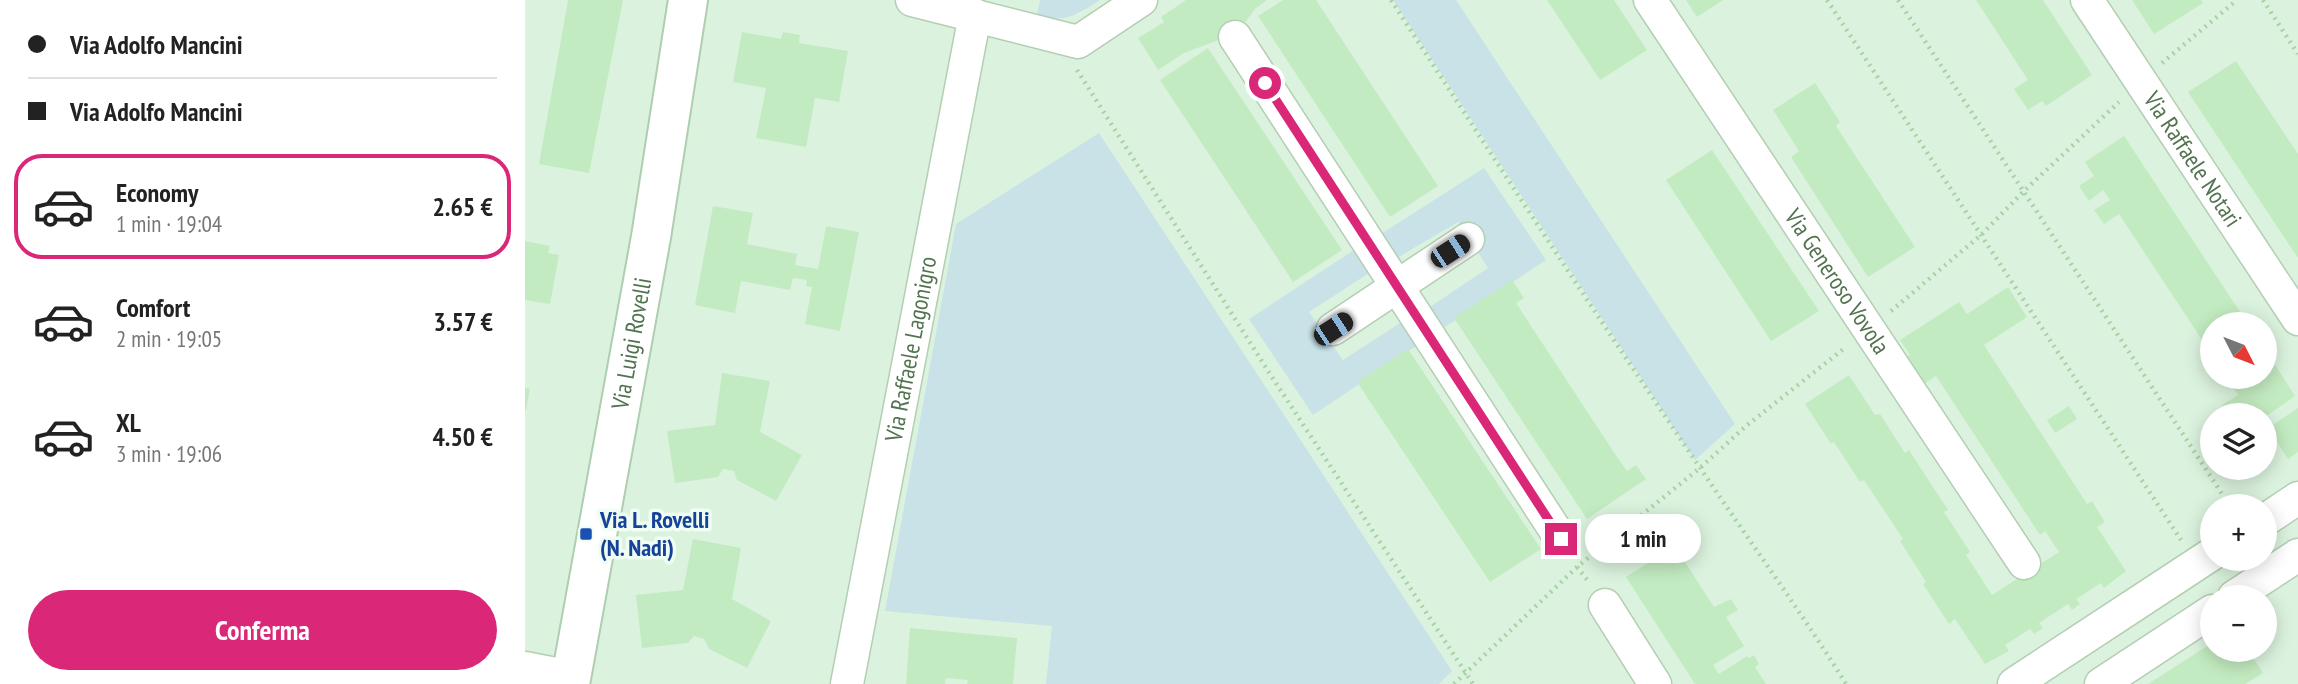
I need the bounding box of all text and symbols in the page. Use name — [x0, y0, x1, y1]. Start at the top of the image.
text: Via Adolfo Mancini — [70, 28, 243, 61]
route start — [1249, 67, 1281, 99]
street label: Via Raffaele Notari — [2136, 85, 2249, 233]
text: Via Adolfo Mancini — [70, 95, 243, 128]
icon: car — [32, 175, 95, 238]
text: Economy — [116, 176, 198, 209]
text: 2.65 € — [432, 190, 493, 223]
street label: Via Generoso Vovola — [1777, 202, 1897, 360]
text: 1 min · 19:04 — [116, 209, 222, 238]
car — [1427, 231, 1474, 271]
street label: Via Raffaele Lagonigro — [878, 254, 943, 445]
street label: Via Luigi Rovelli — [604, 275, 658, 413]
icon: car — [32, 290, 95, 353]
text: Comfort — [116, 291, 190, 324]
text: 3.57 € — [434, 305, 493, 338]
car — [1310, 309, 1357, 349]
north arrow — [2200, 312, 2277, 388]
map controls — [2200, 312, 2277, 662]
text: 2 min · 19:05 — [116, 324, 222, 353]
button: layers — [2200, 403, 2277, 480]
icon: car — [32, 405, 95, 468]
text: XL — [116, 406, 141, 439]
text: 4.50 € — [432, 420, 493, 453]
text: 3 min · 19:06 — [116, 439, 222, 468]
button: + — [2200, 494, 2277, 571]
place label: Via L. Rovelli (N. Nadi) — [599, 504, 709, 563]
callout: 1 min — [1585, 514, 1701, 564]
route end — [1545, 523, 1577, 555]
text: 1 min — [1620, 524, 1666, 553]
marker: Via L. Rovelli (N. Nadi) — [578, 526, 594, 542]
button: − — [2200, 585, 2277, 662]
button: Conferma — [28, 590, 497, 670]

